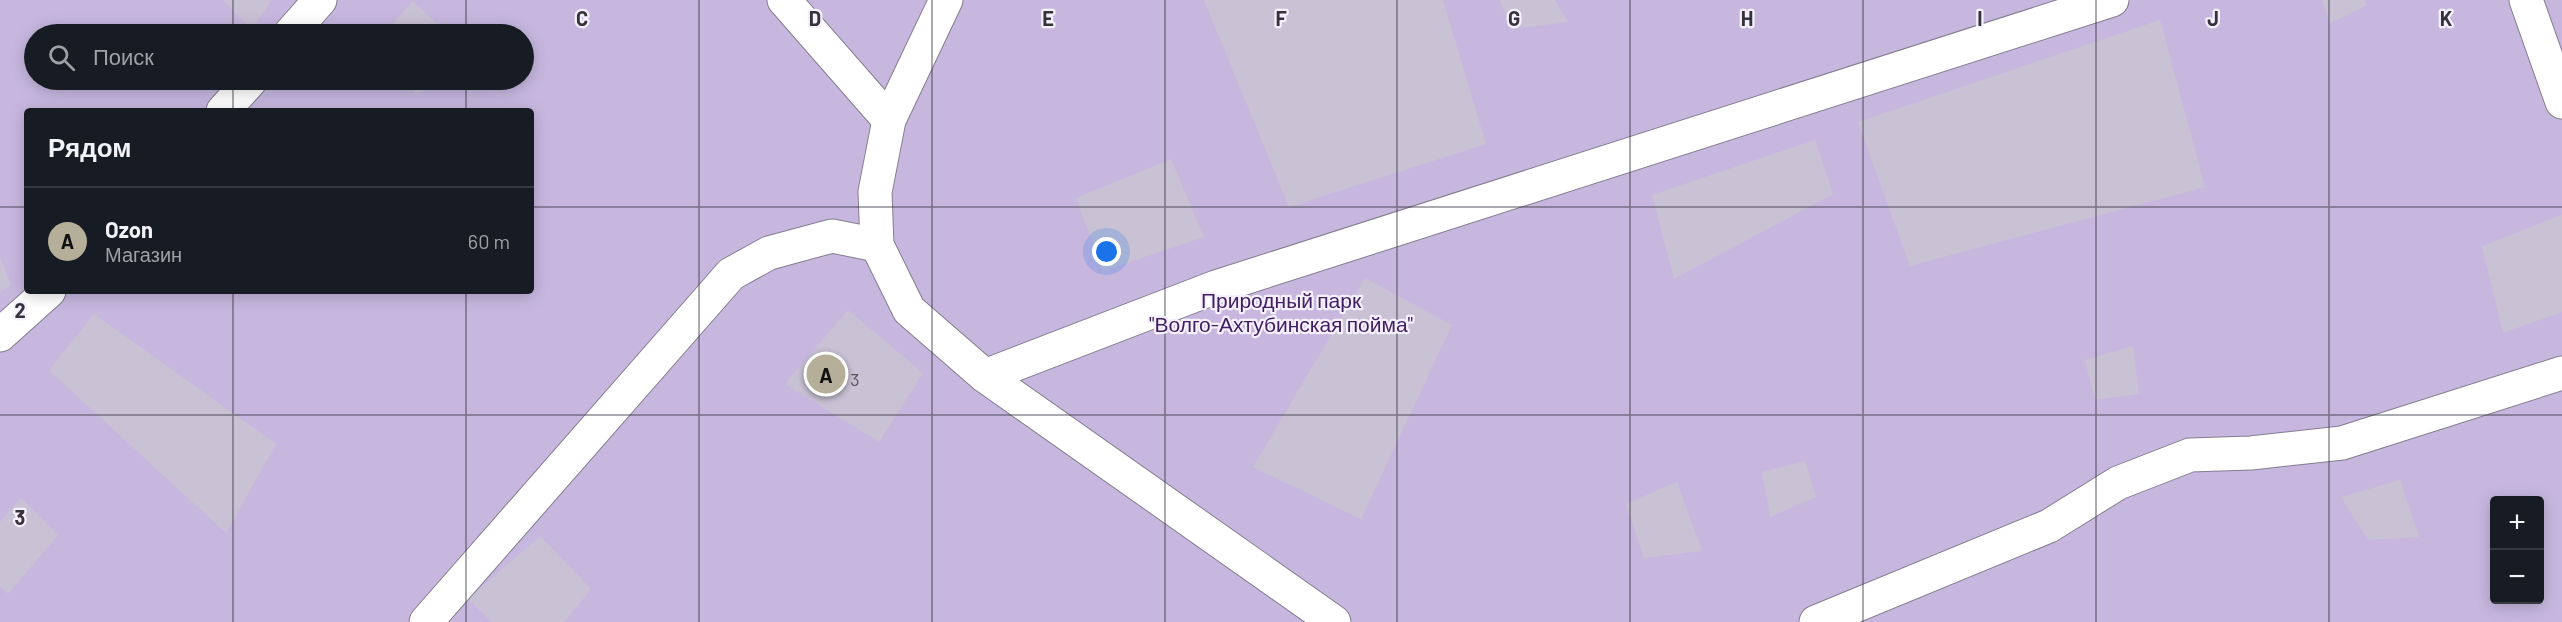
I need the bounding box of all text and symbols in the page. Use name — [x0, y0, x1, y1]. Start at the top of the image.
text: C — [576, 6, 588, 30]
text: D — [809, 6, 821, 30]
text: E — [1042, 6, 1054, 30]
text: F — [1275, 6, 1287, 30]
text: G — [1508, 6, 1520, 30]
text: H — [1741, 6, 1753, 30]
text: I — [1977, 6, 1983, 30]
text: J — [2207, 6, 2219, 30]
text: K — [2440, 6, 2453, 30]
search box — [24, 24, 534, 90]
icon: search — [45, 41, 78, 74]
text: Поиск — [93, 43, 154, 69]
text: Рядом — [48, 131, 131, 162]
text: Ozon — [105, 216, 153, 242]
text: A — [61, 229, 74, 253]
text: 60 m — [468, 229, 510, 253]
your location — [1092, 237, 1121, 266]
text: Магазин — [105, 242, 182, 266]
park label: Природный парк "Волго-Ахтубинская пойма" — [1149, 287, 1413, 336]
text: 2 — [14, 298, 26, 322]
pin: A — [806, 352, 846, 397]
house number: 3 — [850, 368, 860, 390]
map controls — [2490, 496, 2544, 604]
button: + — [2490, 496, 2544, 550]
text: 3 — [15, 505, 25, 529]
button: − — [2490, 550, 2544, 604]

